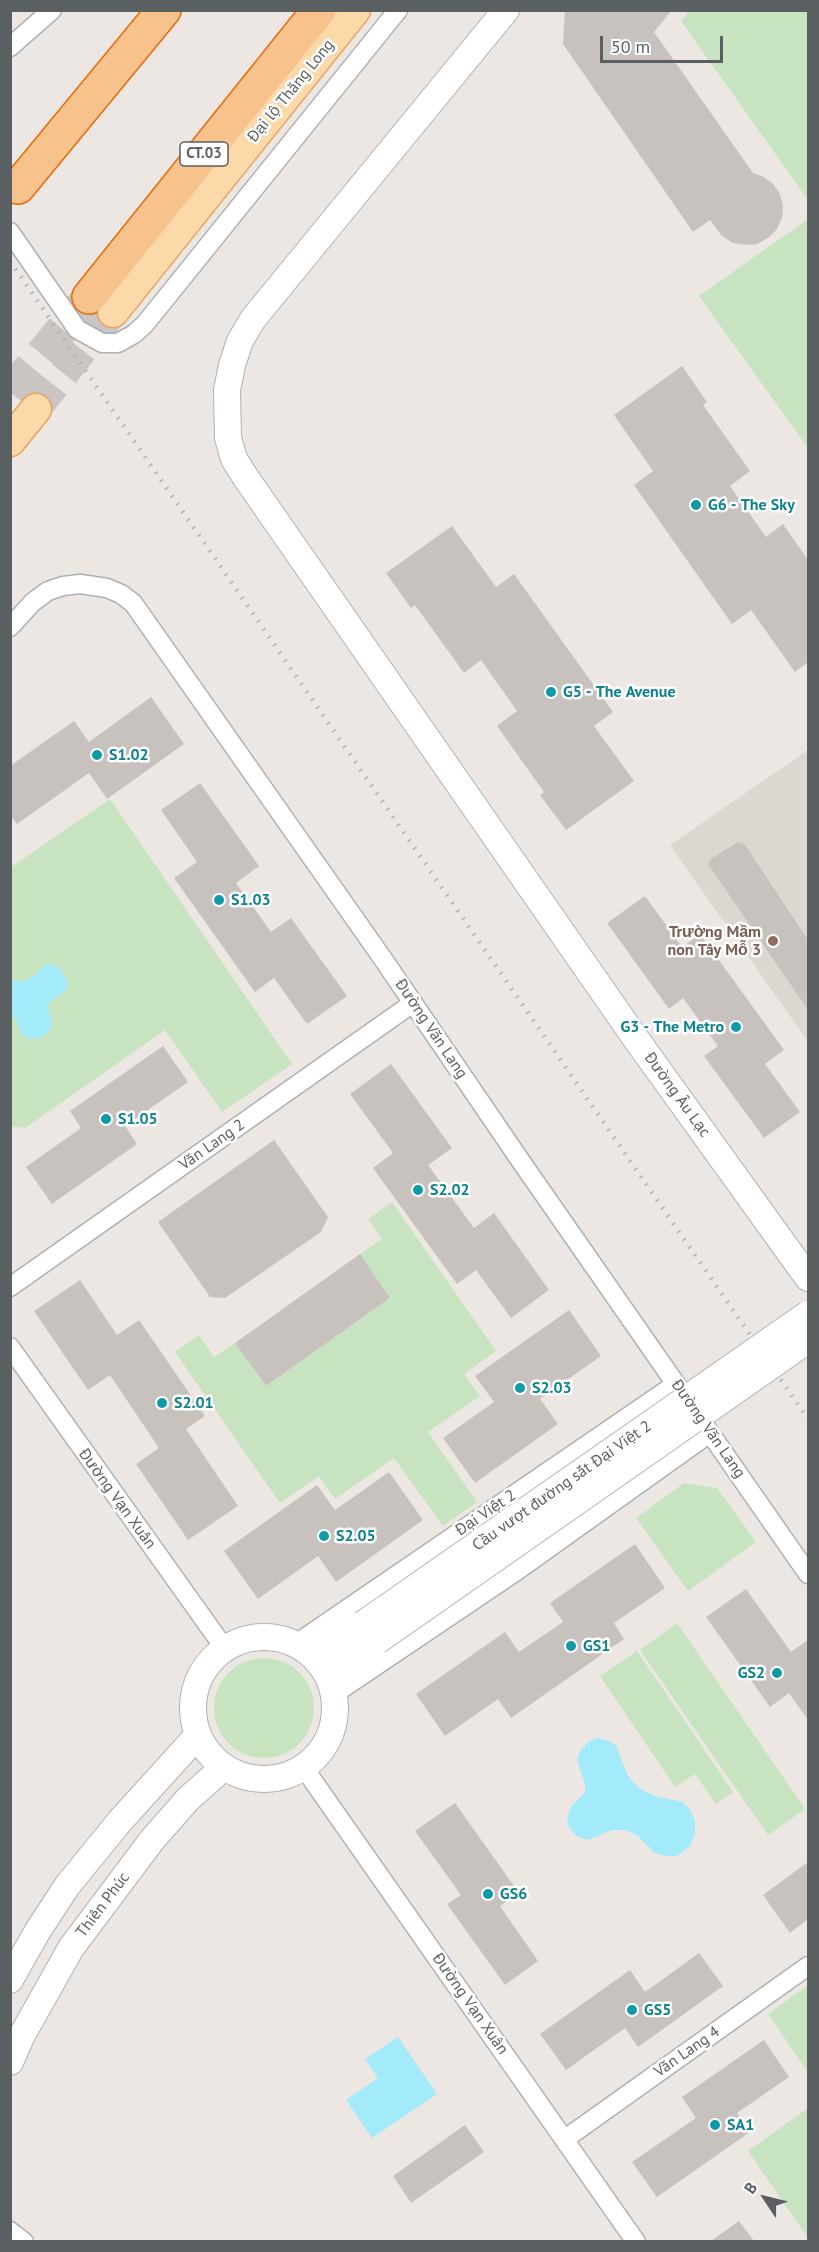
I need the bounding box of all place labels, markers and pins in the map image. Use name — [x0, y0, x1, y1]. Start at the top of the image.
place label: G6 - The Sky — [708, 495, 795, 515]
marker: G6 - The Sky — [689, 498, 703, 512]
place label: G5 - The Avenue — [563, 682, 676, 702]
marker: G5 - The Avenue — [544, 685, 558, 699]
place label: S1.02 — [109, 745, 149, 765]
marker: S1.02 — [90, 748, 104, 762]
place label: S1.03 — [231, 890, 271, 910]
marker: S1.03 — [212, 893, 226, 907]
place label: Trường Mầm non Tây Mỗ 3 — [668, 922, 761, 960]
marker: Trường Mầm non Tây Mỗ 3 — [766, 934, 780, 948]
place label: G3 - The Metro — [621, 1017, 724, 1037]
marker: G3 - The Metro — [729, 1020, 743, 1034]
place label: S1.05 — [118, 1109, 158, 1129]
marker: S1.05 — [99, 1112, 113, 1126]
place label: S2.02 — [430, 1180, 470, 1200]
marker: S2.02 — [411, 1183, 425, 1197]
place label: S2.03 — [532, 1378, 572, 1398]
marker: S2.03 — [513, 1381, 527, 1395]
place label: S2.01 — [174, 1393, 214, 1413]
marker: S2.01 — [155, 1396, 169, 1410]
place label: S2.05 — [336, 1526, 376, 1546]
marker: S2.05 — [317, 1529, 331, 1543]
place label: GS1 — [583, 1636, 610, 1656]
marker: GS1 — [564, 1639, 578, 1653]
place label: GS2 — [738, 1663, 765, 1683]
marker: GS2 — [770, 1666, 784, 1680]
place label: GS6 — [500, 1884, 527, 1904]
marker: GS6 — [481, 1887, 495, 1901]
place label: GS5 — [644, 2000, 671, 2020]
marker: GS5 — [625, 2003, 639, 2017]
place label: SA1 — [727, 2115, 754, 2135]
marker: SA1 — [708, 2118, 722, 2132]

